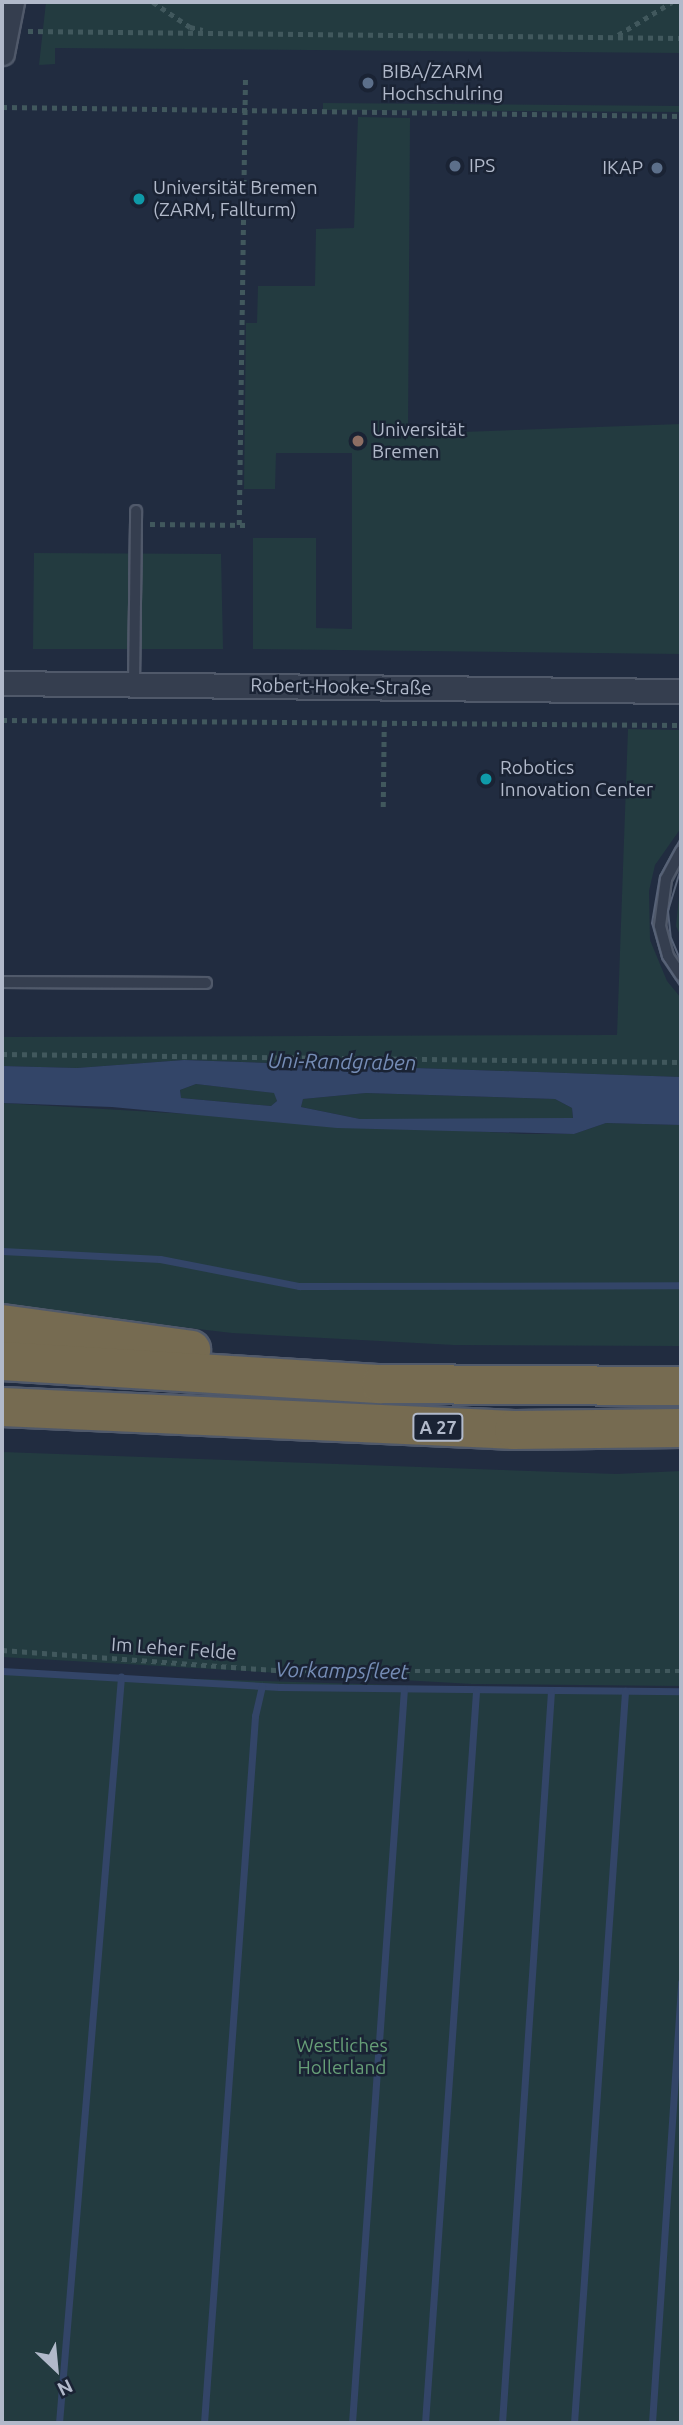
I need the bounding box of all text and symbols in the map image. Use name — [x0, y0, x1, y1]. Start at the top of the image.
place label: BIBA/ZARM Hochschulring — [382, 61, 503, 105]
marker: BIBA/ZARM Hochschulring — [360, 75, 376, 91]
place label: IPS — [469, 155, 495, 177]
place label: IKAP — [602, 157, 643, 179]
marker: IPS — [447, 158, 463, 174]
marker: IKAP — [649, 160, 665, 176]
place label: Universität Bremen (ZARM, Fallturm) — [153, 177, 318, 221]
marker: Universität Bremen (ZARM, Fallturm) — [131, 191, 147, 207]
place label: Universität Bremen — [372, 419, 465, 463]
marker: Universität Bremen — [350, 433, 366, 449]
street label: Robert-Hooke-Straße — [250, 674, 432, 700]
place label: Robotics Innovation Center — [500, 757, 653, 801]
marker: Robotics Innovation Center — [478, 771, 494, 787]
water label: Uni-Randgraben — [267, 1047, 417, 1075]
road number: A 27 — [412, 1412, 464, 1442]
street label: Im Leher Felde — [111, 1633, 237, 1665]
water label: Vorkampsfleet — [275, 1656, 409, 1684]
park label: Westliches Hollerland — [296, 2035, 388, 2079]
north arrow — [21, 2334, 91, 2404]
text: N — [54, 2375, 76, 2401]

